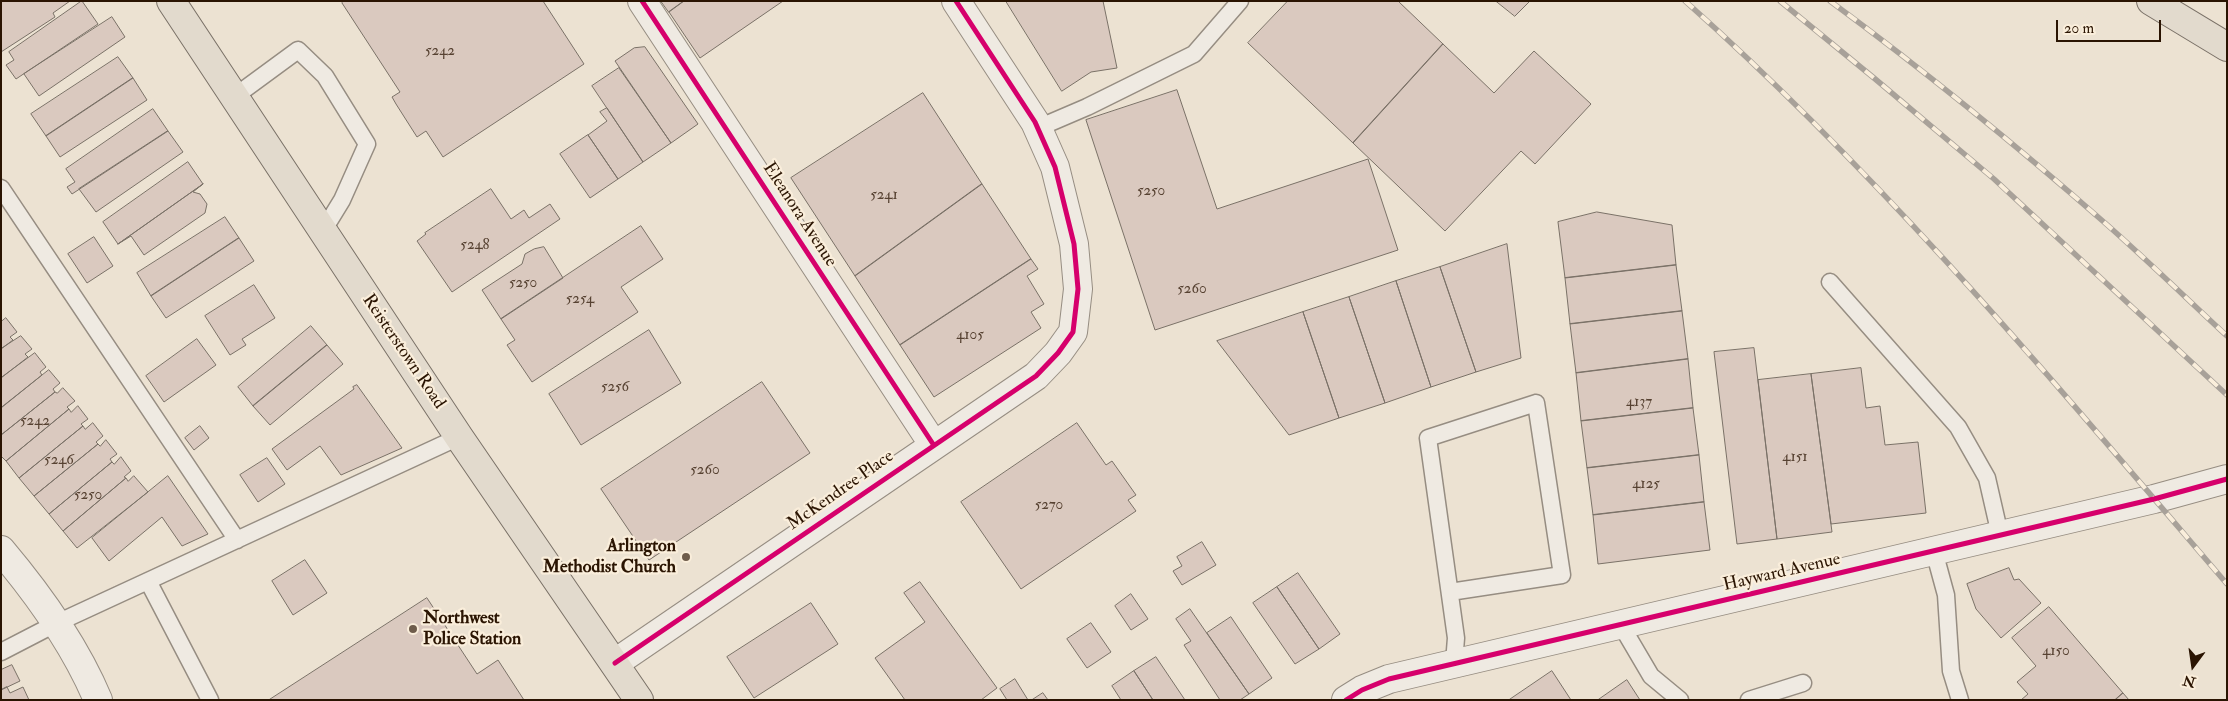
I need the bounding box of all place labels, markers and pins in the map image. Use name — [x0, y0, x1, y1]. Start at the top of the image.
place label: Arlington Methodist Church — [543, 536, 676, 578]
marker: Arlington Methodist Church — [680, 551, 692, 563]
place label: Northwest Police Station — [423, 608, 521, 650]
marker: Northwest Police Station — [407, 623, 419, 635]

